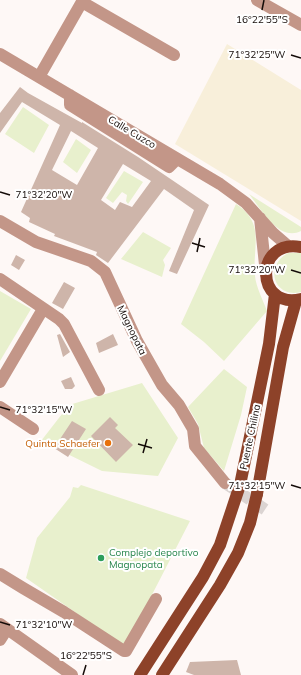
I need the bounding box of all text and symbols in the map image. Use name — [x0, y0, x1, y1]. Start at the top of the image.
text: 16°22'55"S — [236, 13, 288, 26]
text: 71°32'25"W — [229, 48, 285, 61]
street label: Calle Cuzco — [106, 113, 159, 152]
text: 71°32'20"W — [16, 188, 72, 201]
text: 71°32'20"W — [229, 263, 285, 276]
street label: Magnopata — [114, 303, 150, 357]
text: 71°32'15"W — [16, 403, 72, 416]
street label: Puente Chilina — [237, 403, 263, 471]
place label: Quinta Schaefer — [25, 437, 100, 450]
marker: Quinta Schaefer — [103, 438, 113, 448]
text: 71°32'15"W — [229, 479, 285, 492]
place label: Complejo deportivo Magnopata — [109, 546, 199, 571]
marker: Complejo deportivo Magnopata — [96, 553, 106, 563]
text: 71°32'10"W — [16, 618, 72, 631]
text: 16°22'55"S — [60, 649, 112, 662]

